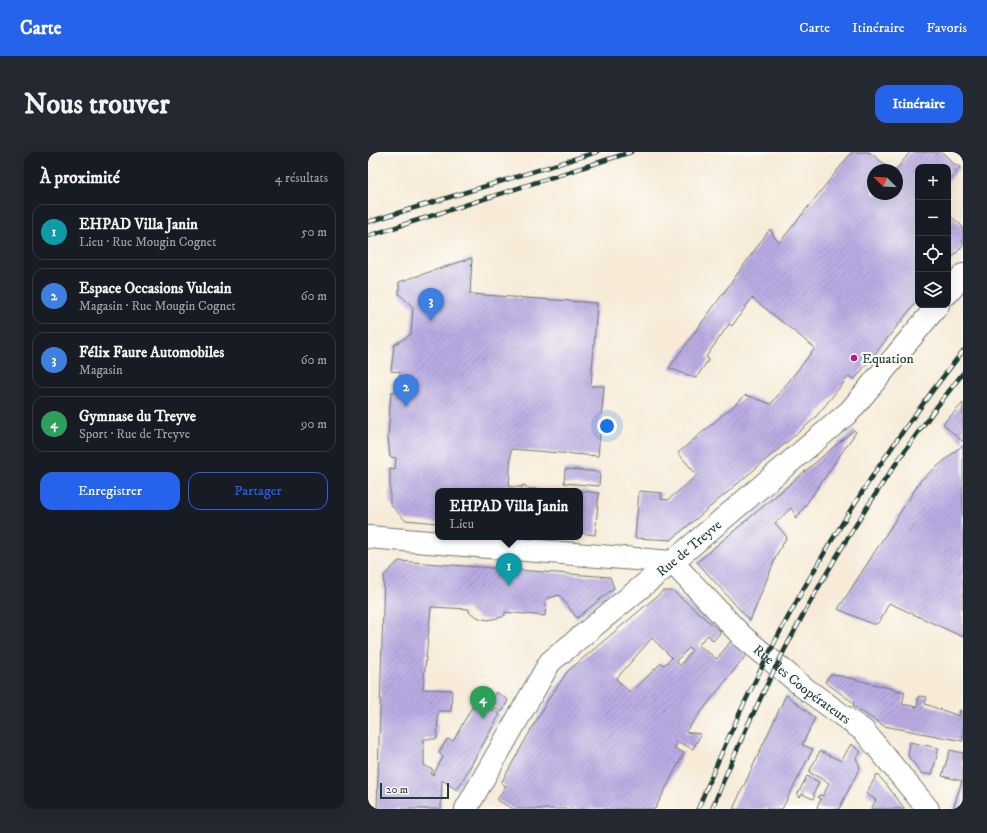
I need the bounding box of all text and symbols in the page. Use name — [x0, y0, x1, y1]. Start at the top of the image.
text: Carte — [20, 17, 62, 40]
text: Carte — [799, 19, 830, 37]
text: Itinéraire — [852, 19, 905, 37]
text: Favoris — [927, 19, 967, 37]
button: Itinéraire — [875, 85, 963, 123]
text: Nous trouver — [24, 87, 170, 122]
north arrow — [867, 164, 903, 200]
map controls — [915, 164, 951, 308]
button: + — [915, 164, 951, 200]
text: À proximité — [40, 167, 120, 189]
text: 4 résultats — [275, 170, 328, 186]
button: − — [915, 200, 951, 236]
text: EHPAD Villa Janin — [79, 215, 198, 234]
text: 1 — [52, 224, 56, 240]
text: 50 m — [301, 224, 327, 240]
text: Lieu · Rue Mougin Cognet — [79, 234, 216, 250]
button: locate — [915, 236, 951, 272]
button: layers — [915, 272, 951, 308]
text: Espace Occasions Vulcain — [79, 279, 232, 298]
text: 2 — [51, 288, 57, 304]
text: 60 m — [301, 288, 327, 304]
pin: 3 — [418, 288, 444, 321]
text: Magasin · Rue Mougin Cognet — [79, 298, 236, 314]
text: Félix Faure Automobiles — [79, 343, 224, 362]
place label: Equation — [862, 350, 914, 368]
text: 3 — [52, 352, 56, 368]
text: 60 m — [301, 352, 327, 368]
marker: Equation — [849, 353, 859, 363]
text: Magasin — [79, 362, 123, 378]
pin: 2 — [393, 374, 419, 407]
text: Gymnase du Treyve — [79, 407, 196, 426]
text: 4 — [50, 416, 58, 432]
text: 90 m — [301, 416, 327, 432]
your location — [597, 416, 617, 436]
text: Sport · Rue de Treyve — [79, 426, 190, 442]
button: Enregistrer — [40, 472, 180, 510]
button: Partager — [188, 472, 328, 510]
popup — [435, 488, 583, 540]
text: EHPAD Villa Janin — [450, 497, 568, 516]
text: Lieu — [450, 516, 474, 532]
street label: Rue de Treyve — [653, 516, 726, 581]
pin: 1 — [496, 553, 522, 586]
street label: Rue des Coopérateurs — [749, 641, 854, 729]
pin: 4 — [470, 686, 496, 719]
scale bar — [380, 781, 449, 800]
text: 20 m — [386, 783, 408, 797]

